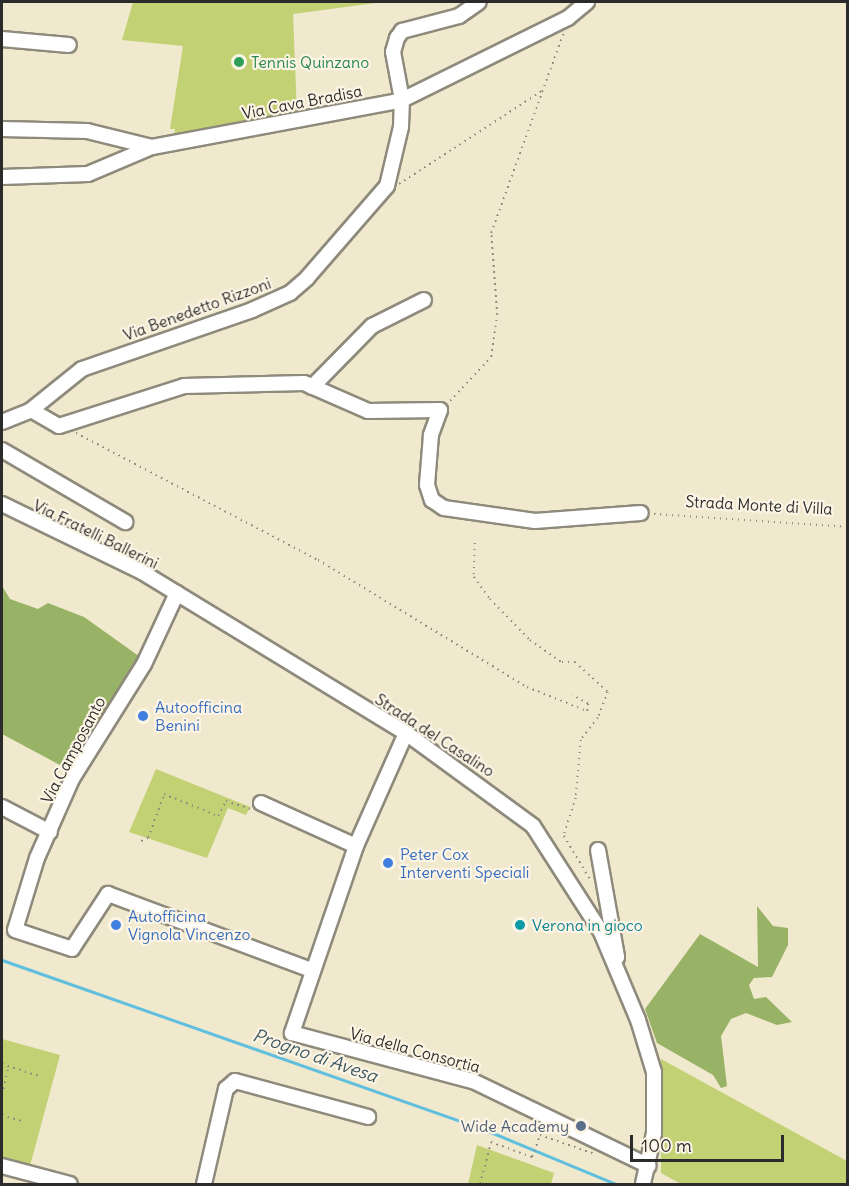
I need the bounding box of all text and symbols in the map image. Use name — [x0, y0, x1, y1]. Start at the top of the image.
place label: Tennis Quinzano — [251, 52, 369, 72]
marker: Tennis Quinzano — [232, 55, 246, 69]
street label: Via Cava Bradisa — [240, 81, 364, 123]
street label: Via Benedetto Rizzoni — [121, 273, 273, 345]
street label: Strada Monte di Villa — [685, 492, 833, 518]
street label: Via Fratelli Ballerini — [30, 495, 162, 573]
street label: Strada del Casalino — [372, 689, 498, 781]
street label: Via Camposanto — [37, 693, 109, 807]
place label: Autoofficina Benini — [155, 697, 242, 735]
marker: Autoofficina Benini — [136, 709, 150, 723]
place label: Peter Cox Interventi Speciali — [400, 844, 529, 882]
marker: Peter Cox Interventi Speciali — [381, 856, 395, 870]
place label: Autofficina Vignola Vincenzo — [128, 906, 250, 944]
place label: Verona in gioco — [532, 915, 643, 935]
marker: Autofficina Vignola Vincenzo — [109, 918, 123, 932]
marker: Verona in gioco — [513, 918, 527, 932]
street label: Via della Consortia — [348, 1023, 482, 1077]
water label: Progno di Avesa — [250, 1025, 380, 1087]
place label: Wide Academy — [461, 1116, 569, 1136]
marker: Wide Academy — [574, 1119, 588, 1133]
scale bar — [633, 1123, 788, 1161]
text: 100 m — [641, 1134, 692, 1157]

